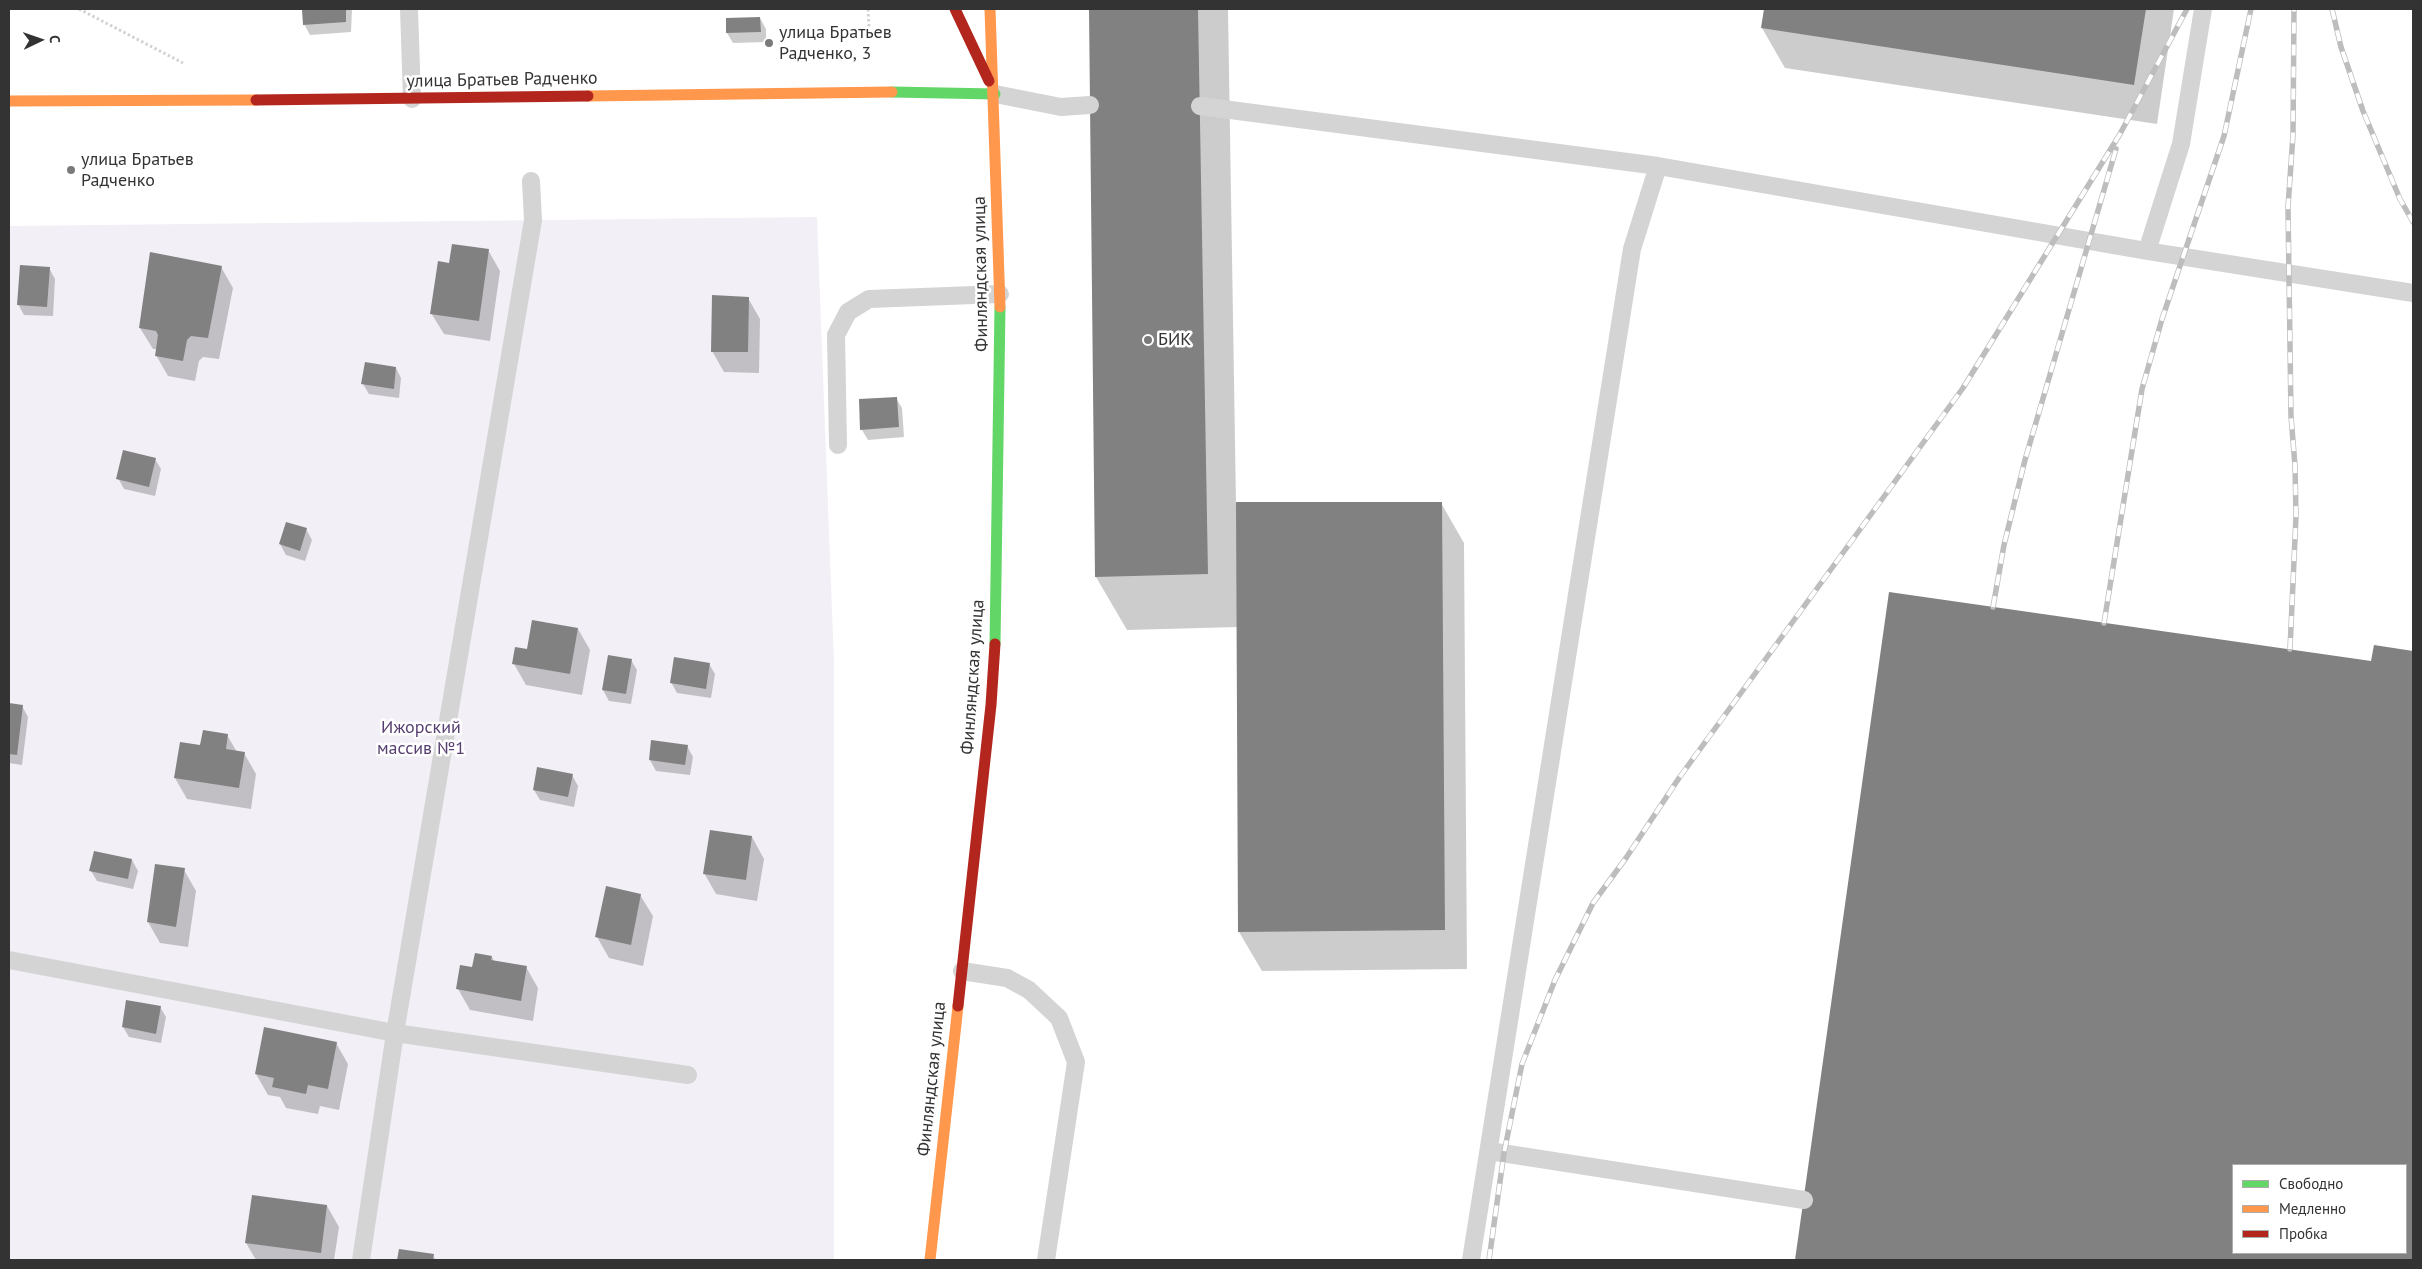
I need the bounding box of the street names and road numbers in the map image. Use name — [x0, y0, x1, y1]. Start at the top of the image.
street label: улица Братьев Радченко — [406, 68, 598, 92]
street label: Финляндская улица — [969, 196, 993, 352]
street label: Финляндская улица — [957, 599, 989, 755]
street label: Финляндская улица — [913, 1001, 951, 1157]

